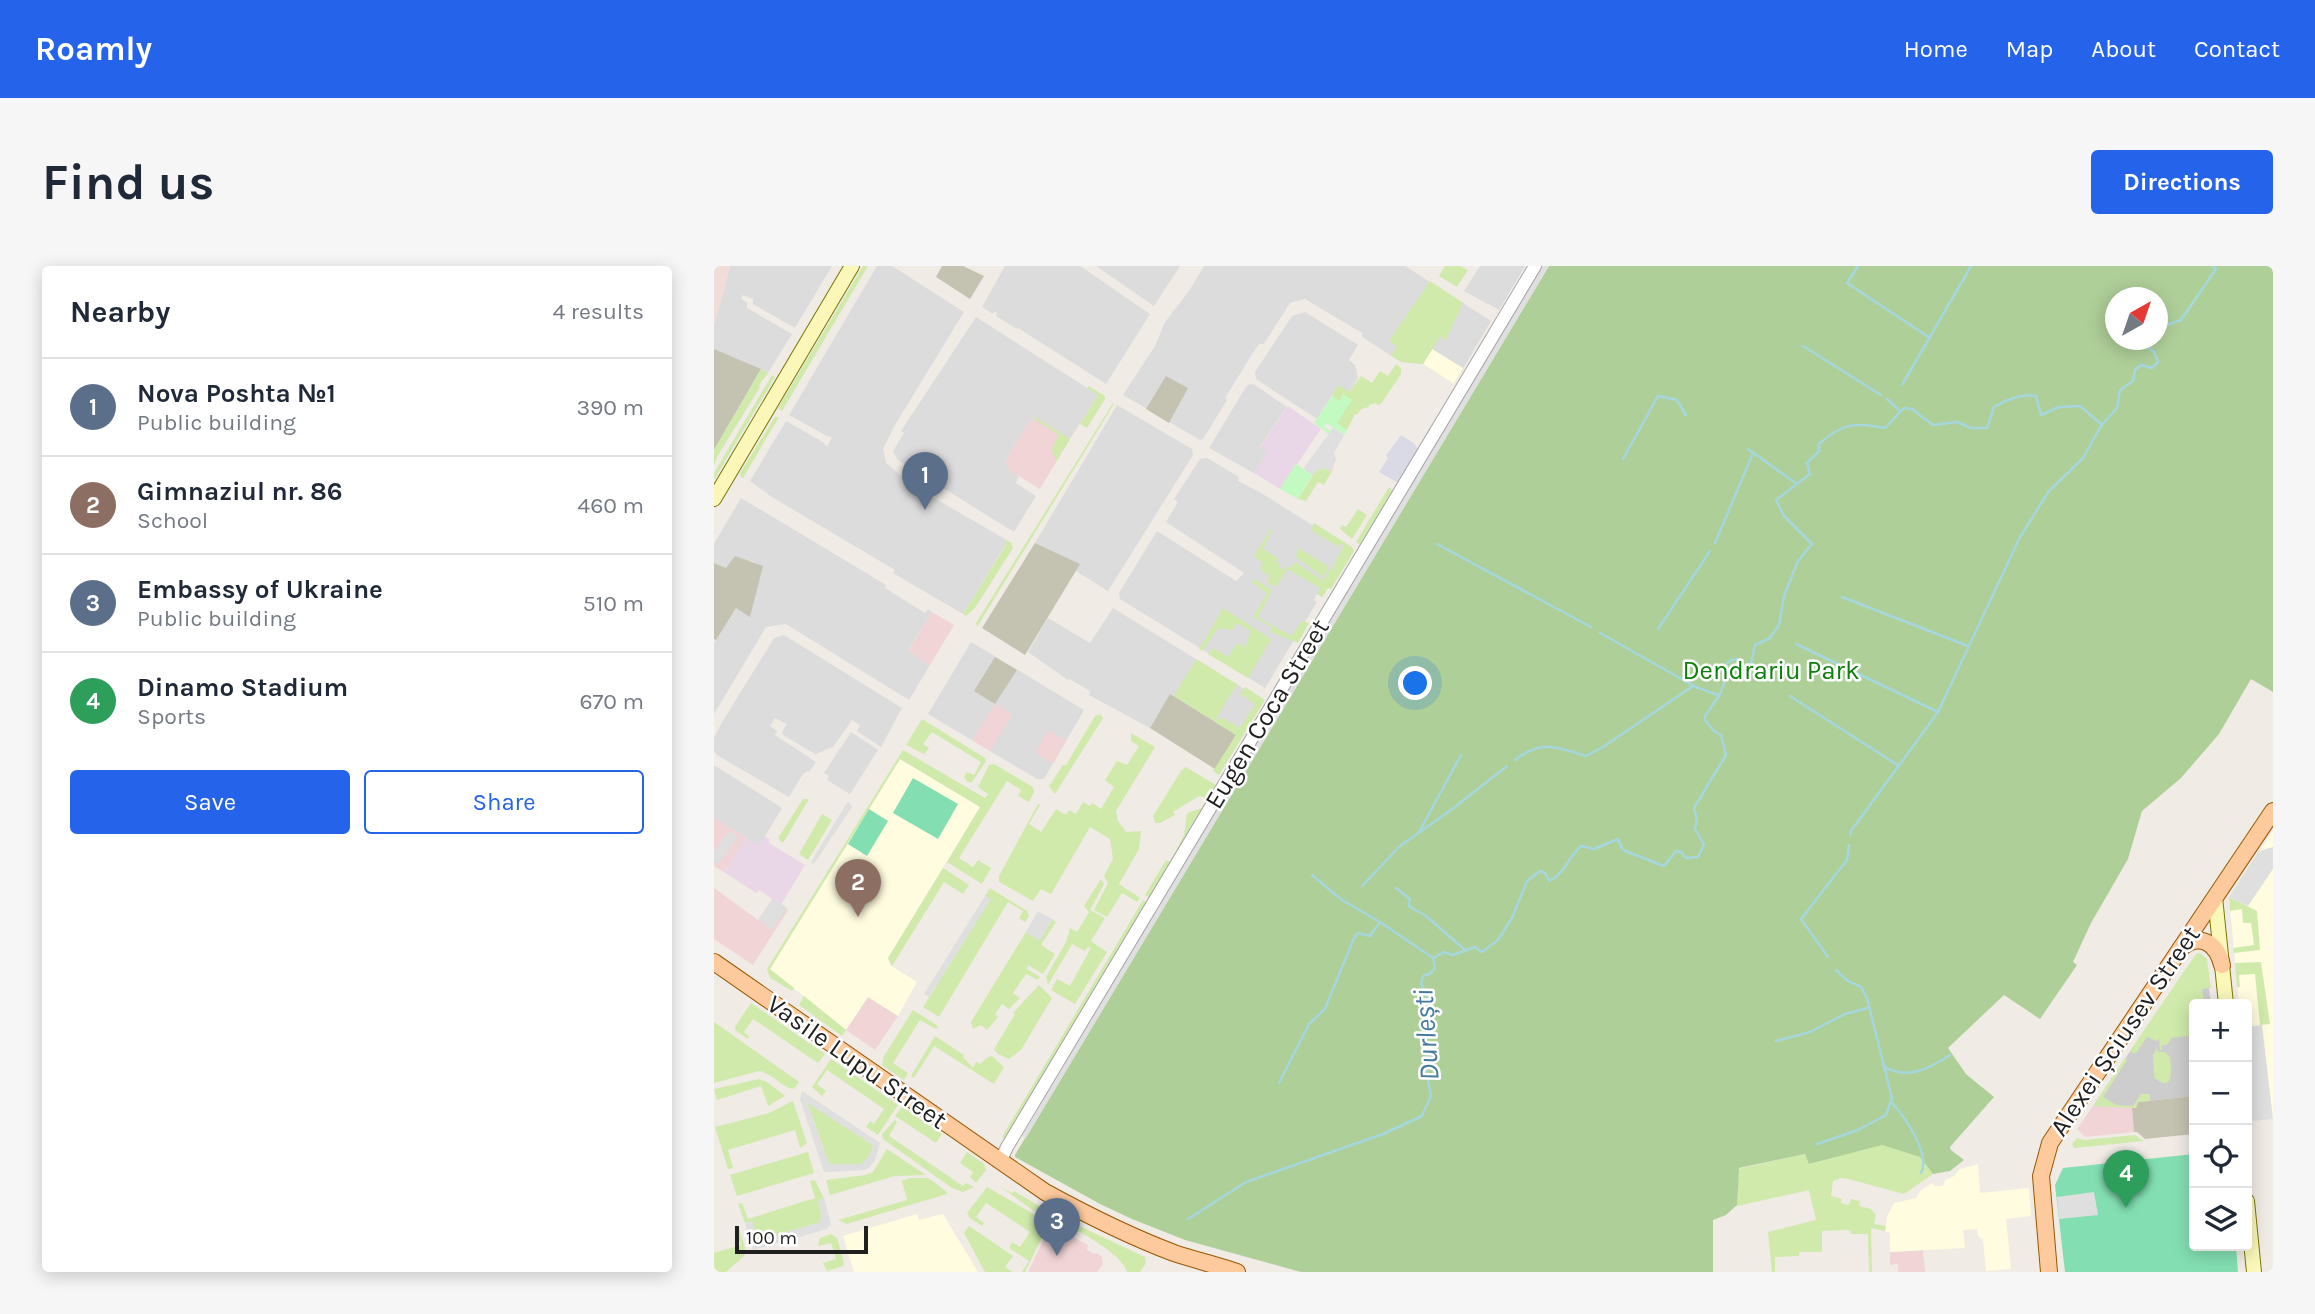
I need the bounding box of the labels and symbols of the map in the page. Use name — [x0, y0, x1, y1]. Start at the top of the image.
north arrow — [2105, 287, 2168, 350]
pin: 1 — [902, 452, 948, 510]
street label: Eugen Coca Street — [1198, 613, 1336, 814]
park label: Dendrariu Park — [1682, 655, 1860, 686]
your location — [1398, 666, 1432, 700]
pin: 2 — [835, 859, 881, 917]
street label: Alexei Șciusev Street — [2043, 920, 2207, 1142]
street label: Vasile Lupu Street — [761, 988, 953, 1136]
water label: Durlești — [1406, 988, 1446, 1082]
pin: 4 — [2103, 1150, 2149, 1208]
pin: 3 — [1034, 1198, 1080, 1256]
scale bar — [735, 1223, 868, 1255]

